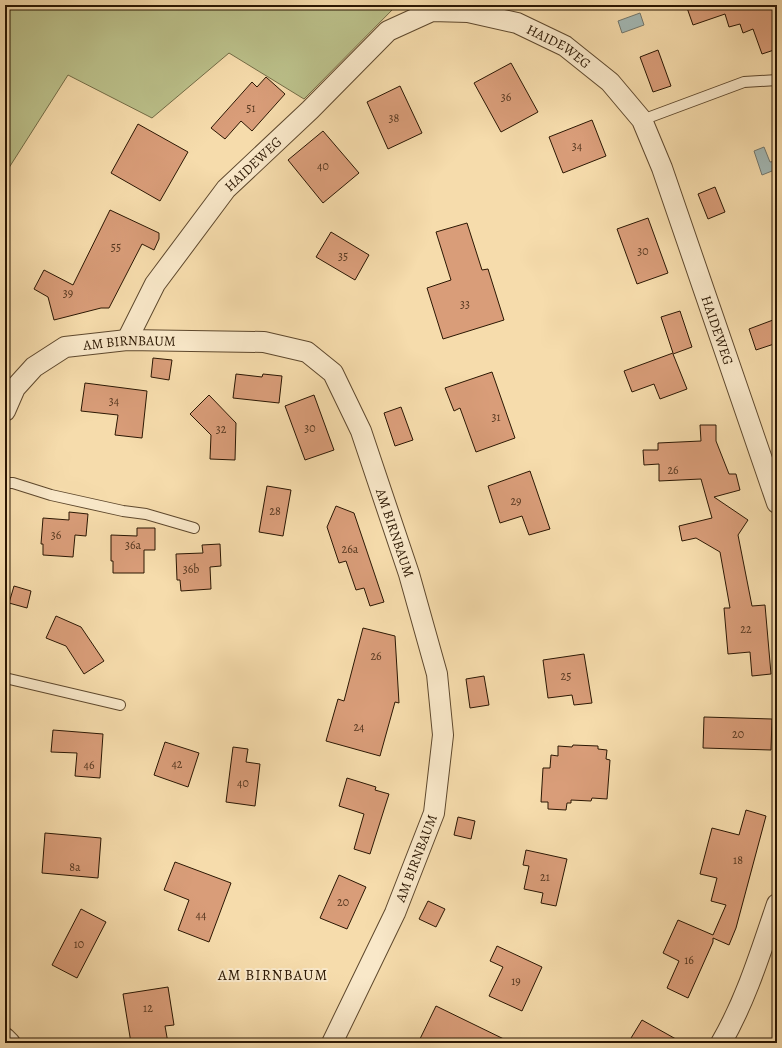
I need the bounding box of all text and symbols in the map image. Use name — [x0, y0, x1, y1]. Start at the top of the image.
street label: HAIDEWEG — [523, 20, 595, 73]
house number: 36 — [501, 89, 512, 105]
house number: 51 — [246, 100, 256, 116]
house number: 38 — [389, 110, 400, 126]
street label: HAIDEWEG — [220, 133, 286, 196]
house number: 34 — [572, 138, 583, 154]
house number: 40 — [317, 158, 329, 174]
house number: 55 — [111, 239, 121, 255]
house number: 30 — [637, 243, 649, 259]
house number: 35 — [338, 248, 348, 264]
house number: 39 — [63, 285, 73, 301]
street label: HAIDEWEG — [696, 293, 738, 367]
house number: 33 — [460, 296, 470, 312]
street label: AM BIRNBAUM — [81, 331, 176, 355]
house number: 34 — [109, 393, 120, 409]
house number: 31 — [491, 409, 501, 425]
house number: 30 — [304, 420, 316, 436]
house number: 32 — [216, 421, 227, 437]
house number: 26 — [667, 462, 679, 478]
street label: AM BIRNBAUM — [371, 485, 418, 580]
house number: 29 — [510, 493, 522, 509]
house number: 28 — [269, 503, 281, 519]
house number: 36 — [51, 527, 62, 543]
house number: 36a — [125, 537, 141, 553]
house number: 26a — [342, 541, 359, 557]
house number: 36b — [183, 561, 199, 577]
house number: 22 — [740, 621, 752, 637]
house number: 26 — [370, 648, 382, 664]
house number: 25 — [561, 668, 571, 684]
house number: 24 — [353, 719, 365, 735]
house number: 20 — [732, 726, 744, 742]
house number: 42 — [171, 756, 183, 772]
house number: 46 — [84, 757, 95, 773]
house number: 40 — [237, 775, 249, 791]
street label: AM BIRNBAUM — [391, 811, 442, 906]
house number: 18 — [733, 852, 743, 868]
house number: 8a — [69, 859, 81, 875]
house number: 21 — [540, 869, 550, 885]
house number: 20 — [337, 894, 349, 910]
house number: 44 — [196, 907, 207, 923]
house number: 10 — [74, 936, 84, 952]
house number: 16 — [684, 952, 694, 968]
district label: AM BIRNBAUM — [217, 965, 328, 985]
house number: 19 — [511, 973, 521, 989]
house number: 12 — [143, 1000, 153, 1016]

